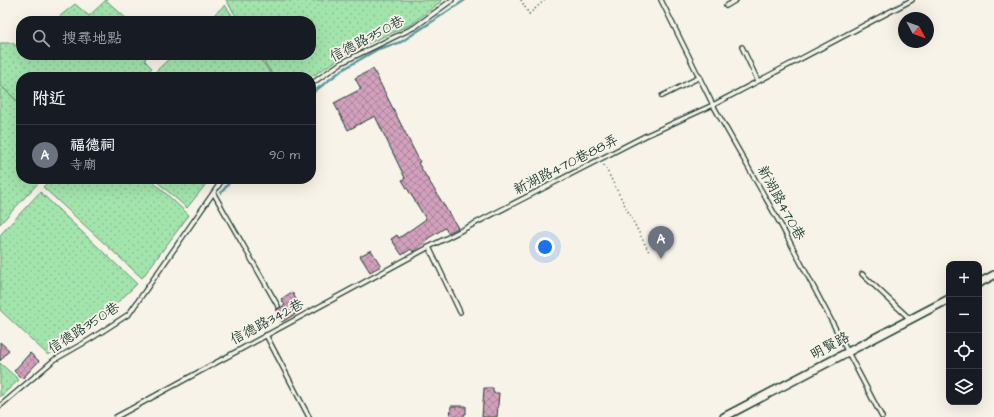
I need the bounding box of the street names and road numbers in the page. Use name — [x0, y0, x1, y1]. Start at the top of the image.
street label: 信德路350巷 — [326, 10, 409, 67]
street label: 新湖路470巷88弄 — [510, 130, 622, 200]
street label: 新湖路470巷 — [752, 162, 810, 245]
street label: 信德路342巷 — [227, 294, 308, 350]
street label: 信德路350巷 — [44, 297, 125, 359]
street label: 明賢路 — [807, 327, 853, 365]

